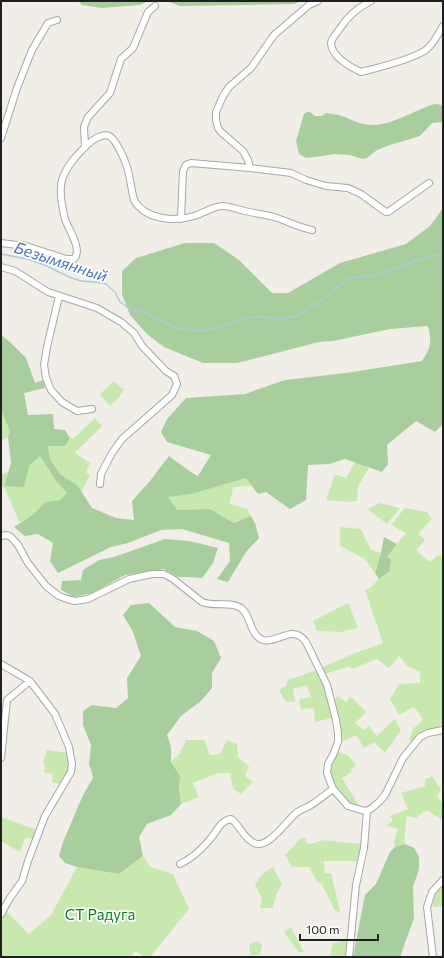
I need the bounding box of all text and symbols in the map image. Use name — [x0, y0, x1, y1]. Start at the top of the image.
water label: Безымянный — [12, 237, 110, 285]
park label: СТ Радуга — [65, 905, 135, 923]
scale bar — [300, 916, 378, 942]
text: 100 m — [306, 922, 340, 936]

